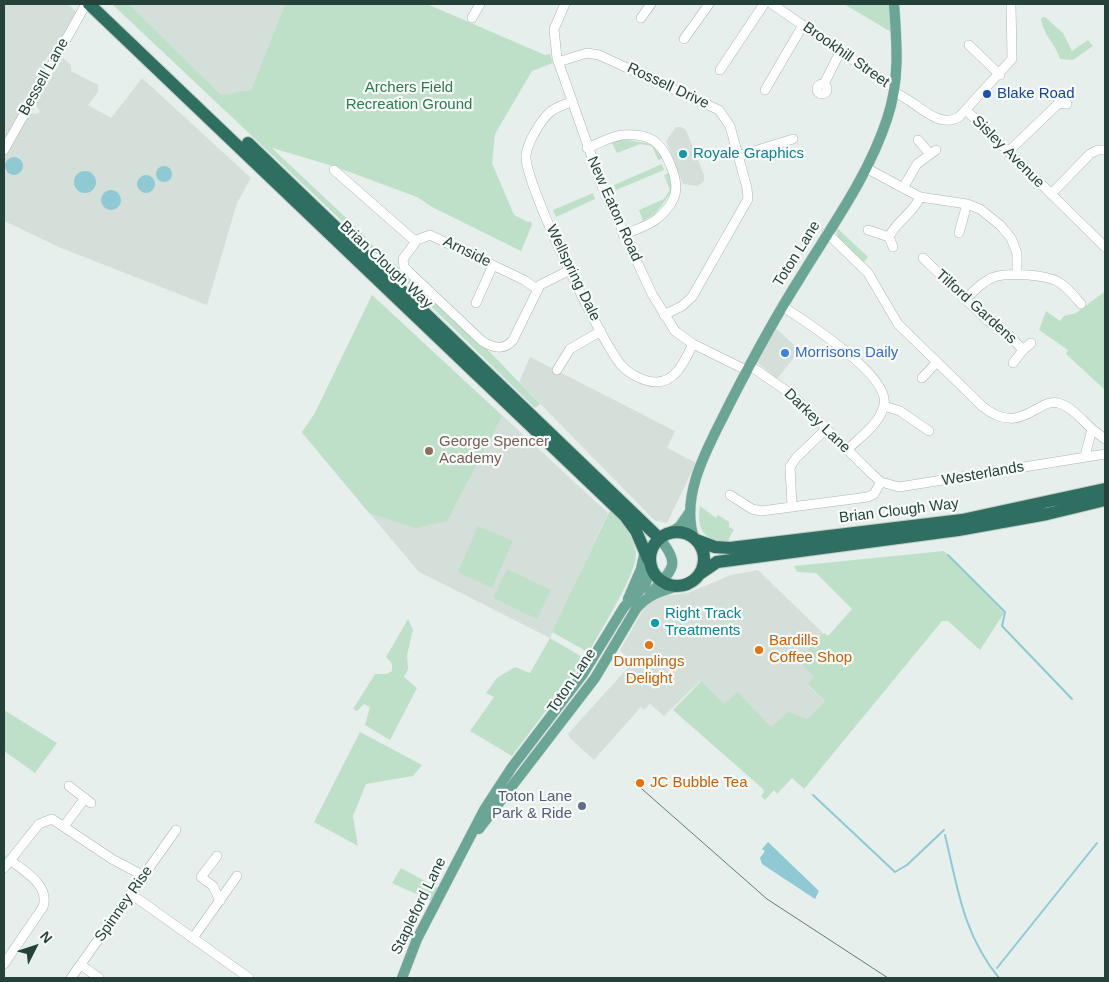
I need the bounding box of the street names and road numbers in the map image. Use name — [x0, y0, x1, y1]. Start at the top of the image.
street label: Brookhill Street — [799, 18, 893, 92]
street label: Bessell Lane — [15, 35, 73, 119]
street label: Rossell Drive — [624, 59, 712, 113]
street label: Sisley Avenue — [968, 112, 1048, 192]
street label: New Eaton Road — [583, 154, 645, 264]
street label: Brian Clough Way — [336, 217, 436, 313]
street label: Toton Lane — [770, 218, 824, 290]
street label: Wellspring Dale — [542, 222, 604, 324]
street label: Arnside — [440, 233, 494, 271]
street label: Tilford Gardens — [932, 266, 1020, 348]
street label: Darkey Lane — [780, 385, 854, 457]
street label: Westerlands — [941, 458, 1025, 490]
street label: Brian Clough Way — [838, 495, 960, 527]
street label: Toton Lane — [544, 645, 600, 717]
street label: Stapleford Lane — [388, 854, 450, 958]
street label: Spinney Rise — [91, 863, 157, 945]

